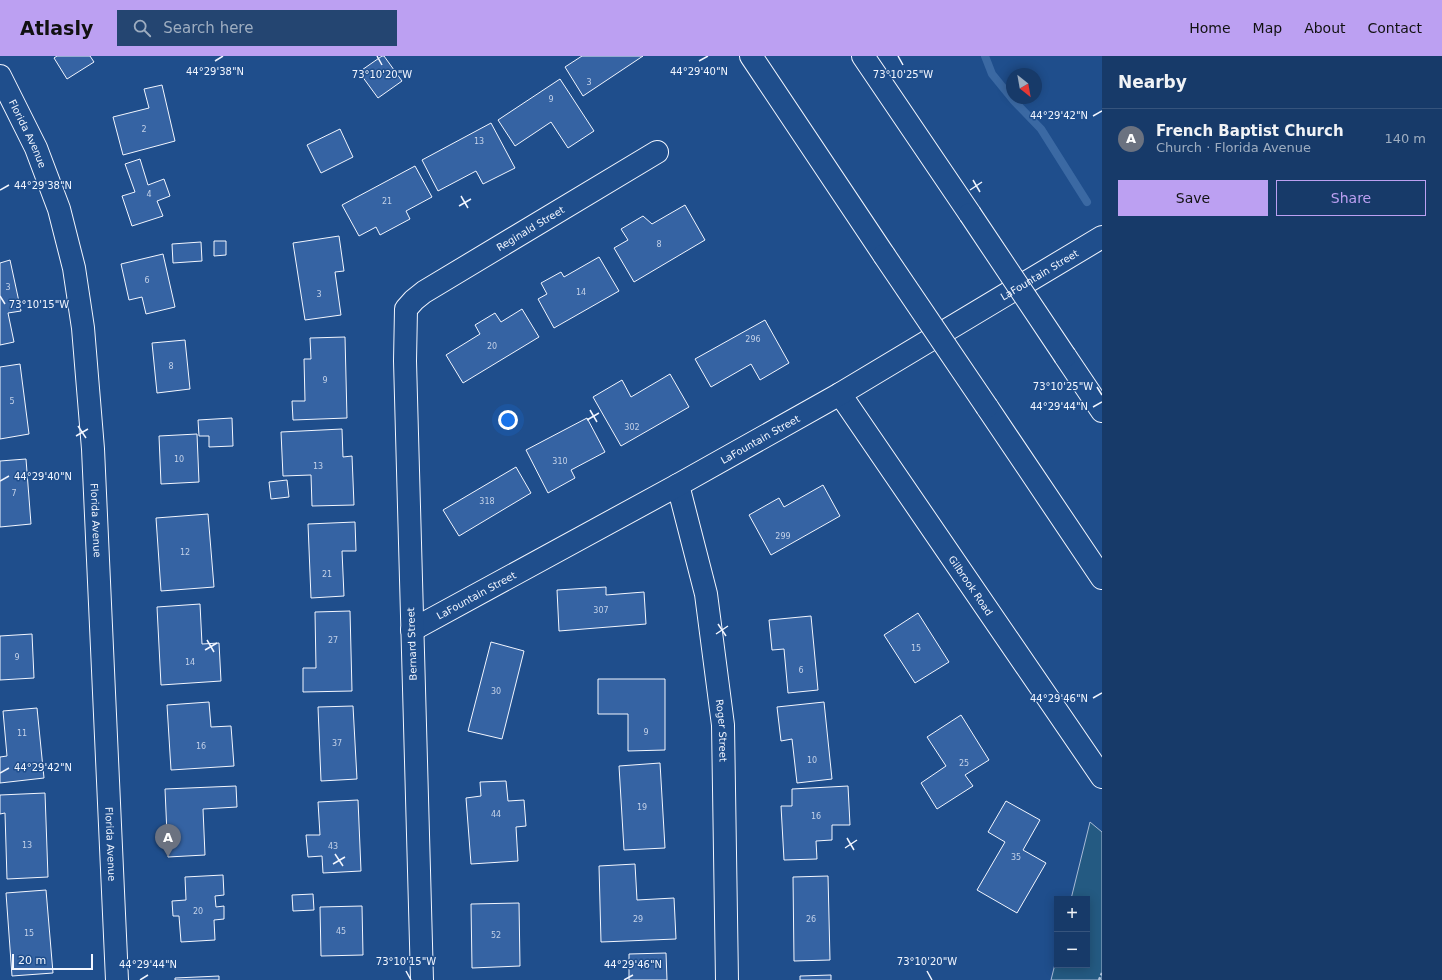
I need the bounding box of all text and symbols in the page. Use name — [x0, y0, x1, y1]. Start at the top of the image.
search box — [117, 10, 397, 46]
text: Atlasly — [20, 17, 93, 39]
icon: search — [131, 17, 153, 39]
text: Search here — [163, 19, 253, 37]
text: Home — [1189, 20, 1231, 36]
text: Map — [1253, 20, 1282, 36]
text: About — [1304, 20, 1346, 36]
text: Contact — [1368, 20, 1422, 36]
text: 44°29'38"N — [186, 66, 244, 77]
text: 44°29'40"N — [670, 66, 728, 77]
north arrow — [1006, 68, 1042, 104]
text: 73°10'20"W — [352, 69, 412, 80]
text: 73°10'25"W — [873, 69, 933, 80]
text: Nearby — [1118, 72, 1187, 92]
house number: 3 — [586, 78, 592, 87]
house number: 9 — [548, 95, 554, 104]
street label: Florida Avenue — [7, 97, 48, 169]
text: 44°29'42"N — [1030, 110, 1088, 121]
text: French Baptist Church — [1156, 122, 1344, 140]
house number: 2 — [141, 125, 147, 134]
text: A — [1126, 131, 1136, 146]
text: 140 m — [1384, 131, 1426, 146]
house number: 13 — [474, 137, 484, 146]
text: Church · Florida Avenue — [1156, 140, 1311, 155]
text: 44°29'38"N — [14, 180, 72, 191]
button: Save — [1118, 180, 1268, 216]
button: Share — [1276, 180, 1426, 216]
house number: 4 — [146, 190, 152, 199]
house number: 21 — [382, 197, 392, 206]
street label: Reginald Street — [494, 204, 566, 253]
house number: 8 — [656, 240, 662, 249]
street label: LaFountain Street — [998, 247, 1080, 302]
house number: 6 — [144, 276, 150, 285]
house number: 3 — [5, 283, 11, 292]
house number: 14 — [576, 288, 586, 297]
house number: 3 — [316, 290, 322, 299]
text: 73°10'15"W — [9, 299, 69, 310]
house number: 296 — [745, 335, 761, 344]
house number: 20 — [487, 342, 497, 351]
house number: 8 — [168, 362, 174, 371]
house number: 9 — [322, 376, 328, 385]
text: 73°10'25"W — [1033, 381, 1093, 392]
house number: 5 — [9, 397, 15, 406]
text: 44°29'44"N — [1030, 401, 1088, 412]
your location — [498, 410, 518, 430]
street label: LaFountain Street — [719, 412, 801, 465]
house number: 302 — [624, 423, 640, 432]
house number: 10 — [174, 455, 184, 464]
house number: 310 — [552, 457, 568, 466]
house number: 13 — [313, 462, 323, 471]
text: 44°29'40"N — [14, 471, 72, 482]
street label: Florida Avenue — [89, 483, 103, 558]
house number: 7 — [11, 489, 17, 498]
house number: 318 — [479, 497, 495, 506]
house number: 299 — [775, 532, 791, 541]
house number: 12 — [180, 548, 190, 557]
street label: Gilbrook Road — [947, 554, 995, 617]
street label: LaFountain Street — [435, 569, 518, 621]
house number: 21 — [322, 570, 332, 579]
house number: 307 — [593, 606, 609, 615]
street label: Bernard Street — [405, 607, 419, 681]
house number: 27 — [328, 636, 338, 645]
house number: 15 — [911, 644, 921, 653]
house number: 9 — [14, 653, 20, 662]
house number: 14 — [185, 658, 195, 667]
house number: 6 — [798, 666, 804, 675]
house number: 30 — [491, 687, 501, 696]
text: 44°29'46"N — [1030, 693, 1088, 704]
street label: Roger Street — [714, 698, 729, 762]
house number: 9 — [643, 728, 649, 737]
house number: 11 — [17, 729, 27, 738]
house number: 37 — [332, 739, 342, 748]
house number: 16 — [196, 742, 206, 751]
house number: 10 — [807, 756, 817, 765]
house number: 25 — [959, 759, 969, 768]
text: 44°29'42"N — [14, 762, 72, 773]
house number: 19 — [637, 803, 647, 812]
street label: Florida Avenue — [104, 807, 118, 881]
house number: 44 — [491, 810, 501, 819]
house number: 16 — [811, 812, 821, 821]
pin: A — [155, 824, 181, 857]
house number: 13 — [22, 841, 32, 850]
house number: 43 — [328, 842, 338, 851]
house number: 35 — [1011, 853, 1021, 862]
map controls — [1054, 896, 1090, 968]
button: + — [1054, 896, 1090, 932]
house number: 20 — [193, 907, 203, 916]
house number: 29 — [633, 915, 643, 924]
house number: 26 — [806, 915, 816, 924]
house number: 45 — [336, 927, 346, 936]
house number: 15 — [24, 929, 34, 938]
house number: 52 — [491, 931, 501, 940]
button: − — [1054, 932, 1090, 968]
scale bar — [12, 952, 93, 971]
text: 20 m — [18, 954, 46, 967]
text: 73°10'15"W — [376, 956, 436, 967]
text: 73°10'20"W — [897, 956, 957, 967]
text: 44°29'44"N — [119, 959, 177, 970]
text: 44°29'46"N — [604, 959, 662, 970]

